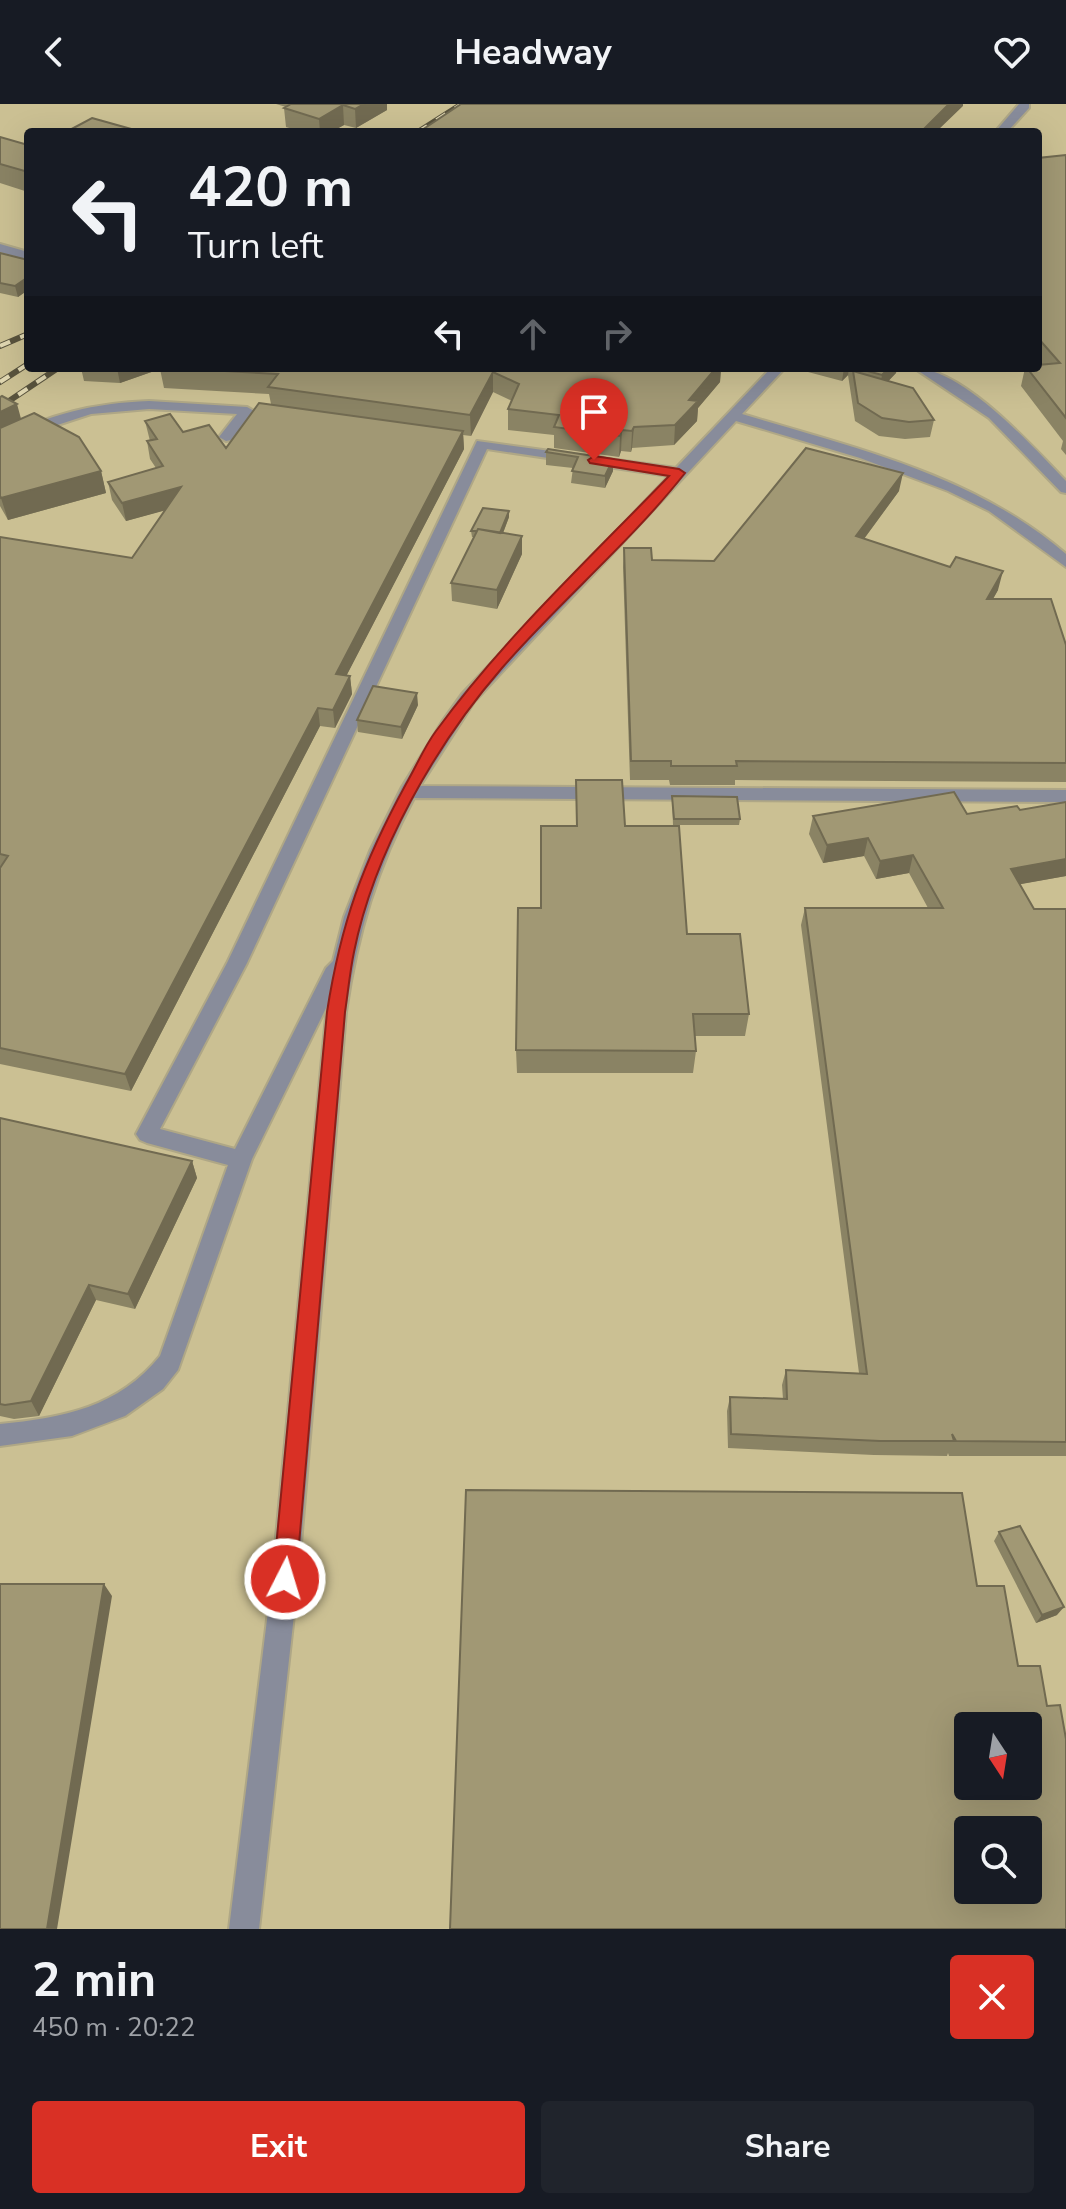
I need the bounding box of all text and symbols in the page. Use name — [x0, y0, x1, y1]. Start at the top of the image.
text: Headway — [454, 28, 612, 77]
icon: back — [32, 30, 76, 74]
icon: heart — [990, 30, 1034, 74]
text: 420 m — [188, 149, 353, 226]
icon: left — [56, 160, 160, 264]
text: Turn left — [188, 222, 323, 271]
icon: left — [427, 312, 471, 356]
icon: ahead — [511, 312, 555, 356]
icon: right — [595, 312, 639, 356]
pin — [560, 378, 628, 460]
icon: arrive — [572, 390, 616, 434]
position arrow — [243, 1537, 327, 1621]
north arrow — [954, 1712, 1042, 1800]
map controls — [954, 1712, 1042, 1904]
button: search — [954, 1816, 1042, 1904]
text: 2 min — [32, 1947, 156, 2013]
button: close — [950, 1955, 1034, 2039]
text: 450 m · 20:22 — [32, 2010, 195, 2045]
button: Exit — [32, 2101, 525, 2193]
button: Share — [541, 2101, 1034, 2193]

